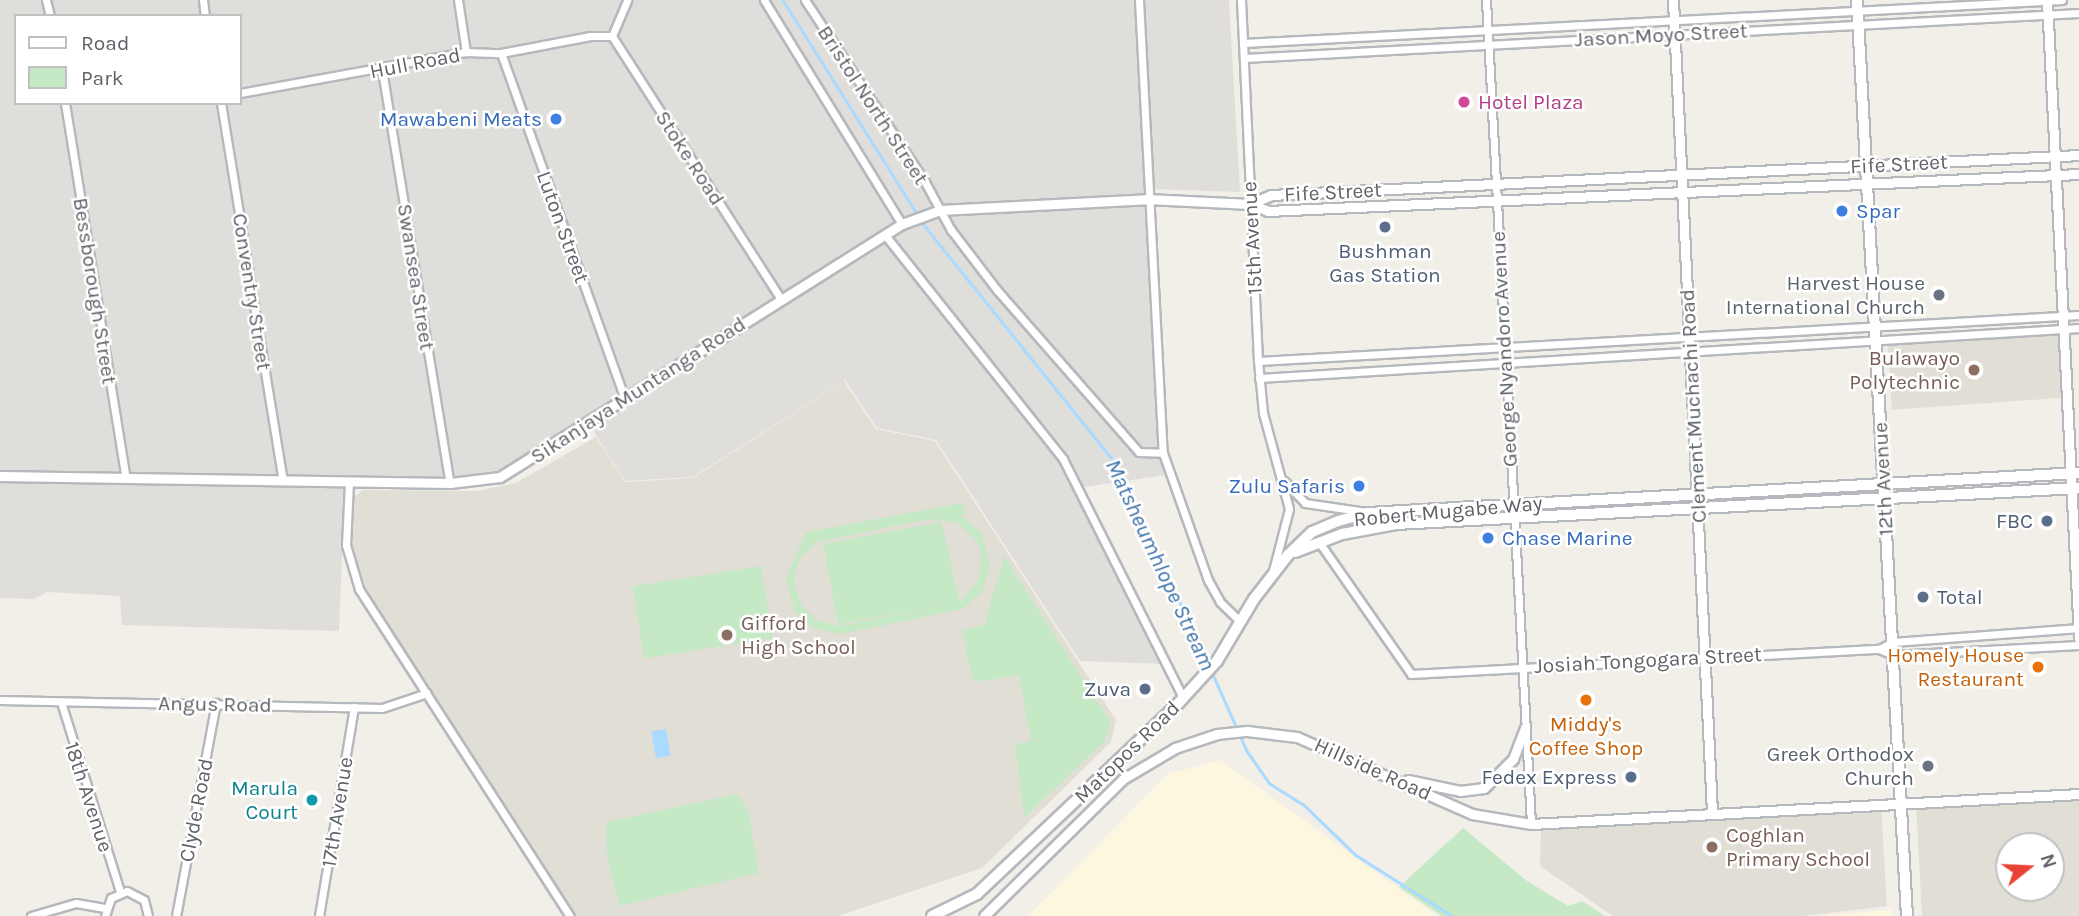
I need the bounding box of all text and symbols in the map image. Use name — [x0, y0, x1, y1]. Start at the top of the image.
legend — [14, 14, 242, 105]
street label: Jason Moyo Street — [1574, 18, 1748, 52]
street label: Bristol North Street — [812, 21, 934, 189]
text: Road — [81, 31, 129, 55]
street label: Hull Road — [368, 42, 462, 84]
text: Park — [81, 66, 124, 90]
place label: Hotel Plaza — [1478, 89, 1584, 115]
marker: Hotel Plaza — [1456, 94, 1472, 110]
place label: Mawabeni Meats — [380, 106, 542, 132]
street label: Stoke Road — [650, 106, 730, 210]
marker: Mawabeni Meats — [548, 111, 564, 127]
street label: Fife Street — [1849, 149, 1949, 179]
street label: Luton Street — [531, 168, 595, 286]
street label: Fife Street — [1283, 177, 1383, 207]
street label: 15th Avenue — [1236, 181, 1268, 295]
street label: Bessborough Street — [68, 196, 122, 386]
place label: Spar — [1856, 198, 1900, 224]
street label: Swansea Street — [392, 202, 440, 352]
marker: Spar — [1834, 203, 1850, 219]
street label: Conventry Street — [227, 212, 277, 372]
marker: Bushman Gas Station — [1377, 219, 1393, 235]
street label: George Nyandoro Avenue — [1485, 230, 1523, 468]
place label: Bushman Gas Station — [1329, 238, 1441, 288]
place label: Harvest House International Church — [1726, 270, 1925, 320]
marker: Harvest House International Church — [1931, 287, 1947, 303]
street label: Clement Muchachi Road — [1674, 288, 1712, 524]
street label: Sikanjaya Muntanga Road — [526, 311, 750, 469]
place label: Bulawayo Polytechnic — [1849, 345, 1960, 395]
marker: Bulawayo Polytechnic — [1966, 362, 1982, 378]
street label: 12th Avenue — [1867, 422, 1899, 536]
water label: Matsheumhlope Stream — [1099, 455, 1221, 675]
place label: Zulu Safaris — [1228, 473, 1345, 499]
marker: Zulu Safaris — [1351, 478, 1367, 494]
street label: Robert Mugabe Way — [1352, 490, 1544, 532]
place label: FBC — [1996, 508, 2033, 534]
marker: FBC — [2039, 513, 2055, 529]
place label: Chase Marine — [1502, 525, 1633, 551]
marker: Chase Marine — [1480, 530, 1496, 546]
place label: Total — [1937, 584, 1983, 610]
marker: Total — [1915, 589, 1931, 605]
place label: Gifford High School — [741, 610, 856, 660]
marker: Gifford High School — [719, 627, 735, 643]
street label: Josiah Tongogara Street — [1533, 641, 1763, 679]
place label: Homely House Restaurant — [1887, 642, 2024, 692]
marker: Homely House Restaurant — [2030, 659, 2046, 675]
place label: Zuva — [1084, 676, 1131, 702]
marker: Zuva — [1137, 681, 1153, 697]
street label: Angus Road — [158, 690, 272, 718]
marker: Middy's Coffee Shop — [1578, 692, 1594, 708]
street label: Matopos Road — [1069, 695, 1185, 809]
place label: Middy's Coffee Shop — [1529, 711, 1643, 761]
street label: Hillside Road — [1310, 732, 1436, 806]
street label: 18th Avenue — [59, 739, 119, 855]
place label: Greek Orthodox Church — [1767, 741, 1914, 791]
street label: 17th Avenue — [316, 755, 358, 869]
street label: Clyde Road — [174, 756, 218, 864]
marker: Greek Orthodox Church — [1920, 758, 1936, 774]
place label: Fedex Express — [1482, 764, 1617, 790]
marker: Fedex Express — [1623, 769, 1639, 785]
place label: Marula Court — [231, 775, 298, 825]
marker: Marula Court — [304, 792, 320, 808]
place label: Coghlan Primary School — [1726, 822, 1870, 872]
north arrow — [1995, 832, 2065, 902]
marker: Coghlan Primary School — [1704, 839, 1720, 855]
text: N — [2036, 851, 2061, 871]

